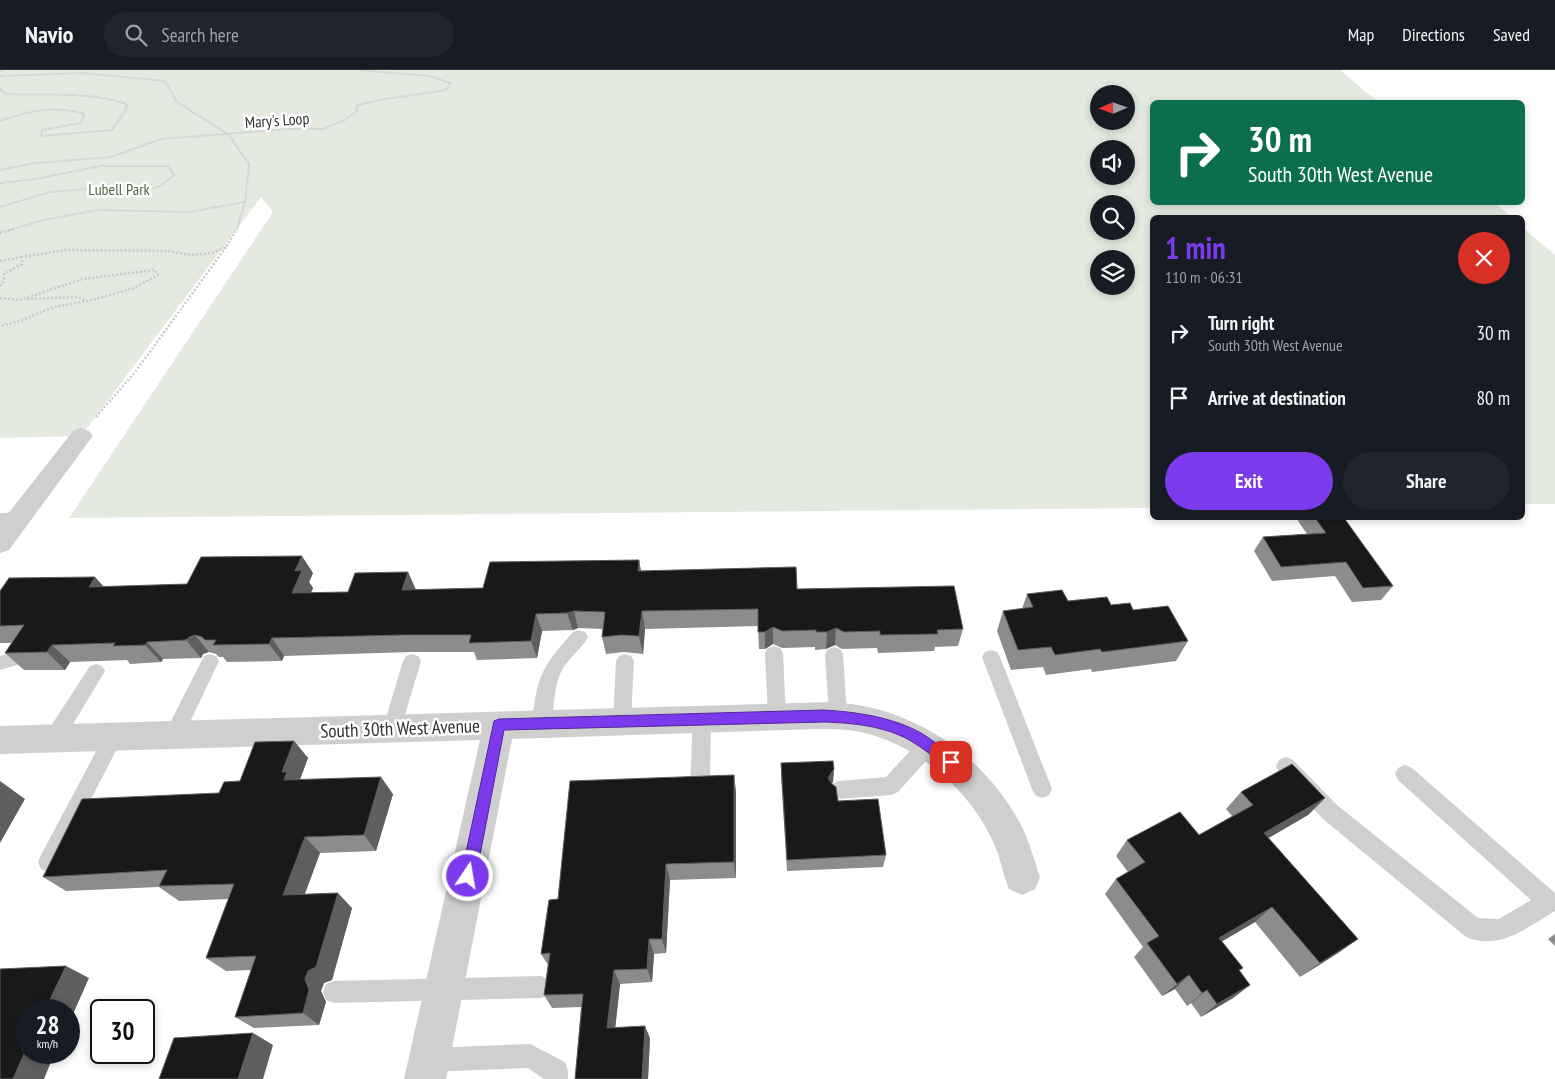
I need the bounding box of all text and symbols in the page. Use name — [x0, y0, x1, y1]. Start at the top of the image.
search box — [104, 12, 454, 57]
text: Navio — [25, 19, 74, 50]
icon: search — [122, 21, 150, 49]
text: Search here — [162, 23, 239, 47]
text: Map — [1348, 23, 1374, 46]
text: Directions — [1402, 23, 1465, 46]
text: Saved — [1493, 23, 1530, 46]
north arrow — [1090, 85, 1135, 130]
map controls — [1090, 85, 1135, 295]
street label: Mary's Loop — [244, 108, 310, 132]
text: 30 m — [1248, 116, 1312, 162]
icon: right — [1165, 120, 1230, 185]
button: sound — [1090, 140, 1135, 185]
text: South 30th West Avenue — [1248, 160, 1433, 188]
park label: Lubell Park — [88, 179, 151, 199]
button: search — [1090, 195, 1135, 240]
text: 1 min — [1165, 228, 1226, 267]
button: close — [1458, 232, 1510, 284]
button: layers — [1090, 250, 1135, 295]
text: 110 m · 06:31 — [1165, 267, 1243, 287]
text: Turn right — [1208, 311, 1274, 335]
icon: right — [1165, 319, 1193, 347]
text: 30 m — [1477, 321, 1510, 345]
text: South 30th West Avenue — [1208, 335, 1343, 355]
icon: arrive — [1165, 384, 1193, 412]
text: Arrive at destination — [1208, 386, 1346, 410]
text: 80 m — [1477, 386, 1510, 410]
button: Exit — [1165, 452, 1333, 510]
button: Share — [1343, 452, 1510, 510]
street label: South 30th West Avenue — [320, 713, 480, 743]
pin — [930, 741, 972, 783]
icon: arrive — [937, 748, 965, 776]
position arrow — [441, 849, 493, 901]
speed limit sign: 30 — [90, 999, 155, 1064]
text: 28 — [36, 1009, 59, 1041]
text: km/h — [37, 1036, 58, 1051]

